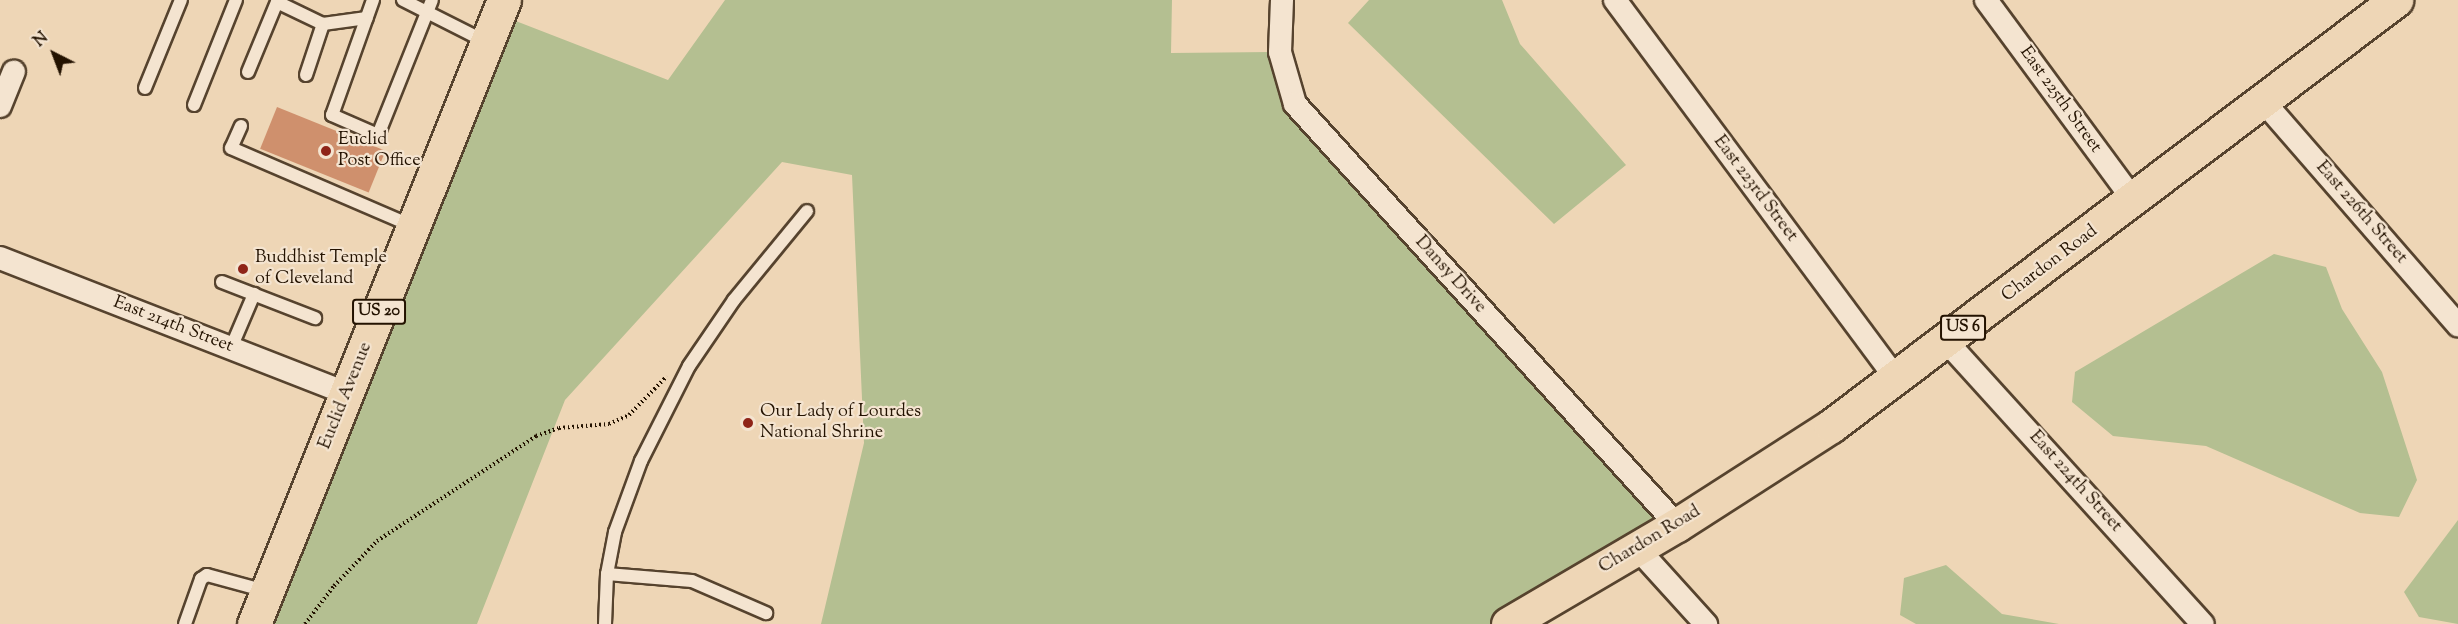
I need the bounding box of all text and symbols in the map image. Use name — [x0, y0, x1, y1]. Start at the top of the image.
north arrow — [24, 24, 84, 84]
text: N — [29, 27, 54, 53]
street label: East 225th Street — [2014, 43, 2106, 157]
place label: Euclid Post Office — [338, 130, 421, 172]
street label: East 223rd Street — [1708, 132, 1802, 246]
marker: Euclid Post Office — [319, 144, 333, 158]
street label: East 226th Street — [2311, 157, 2411, 269]
street label: Chardon Road — [1998, 221, 2102, 307]
street label: Dansy Drive — [1410, 232, 1490, 318]
place label: Buddhist Temple of Cleveland — [255, 248, 387, 290]
marker: Buddhist Temple of Cleveland — [236, 262, 250, 276]
street label: East 214th Street — [110, 292, 236, 358]
road number: US 20 — [352, 299, 406, 325]
road number: US 6 — [1939, 315, 1987, 341]
street label: Euclid Avenue — [315, 339, 377, 453]
place label: Our Lady of Lourdes National Shrine — [760, 402, 921, 444]
marker: Our Lady of Lourdes National Shrine — [741, 416, 755, 430]
street label: East 224th Street — [2024, 427, 2126, 537]
street label: Chardon Road — [1595, 501, 1705, 579]

